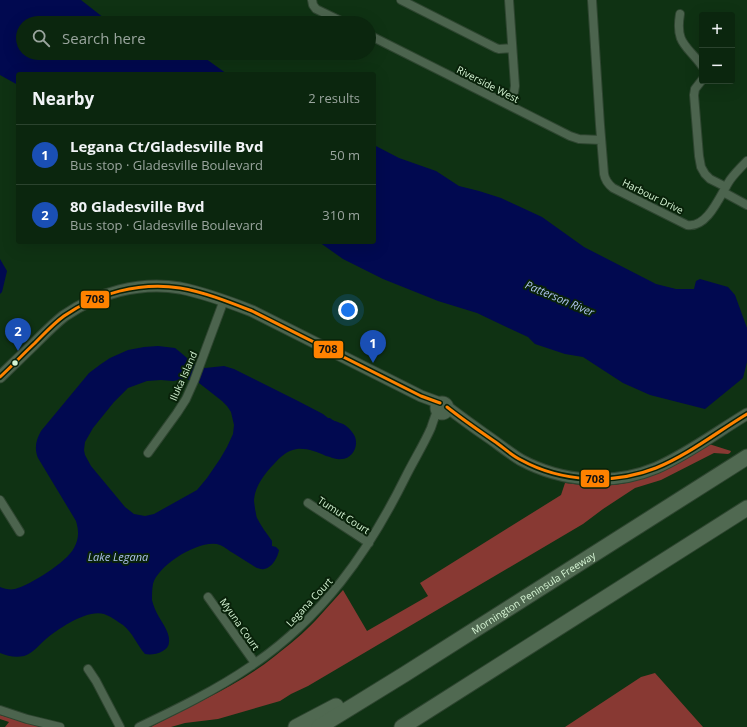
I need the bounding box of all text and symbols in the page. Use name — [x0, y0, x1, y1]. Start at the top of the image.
map controls — [699, 12, 735, 84]
button: + — [699, 12, 735, 48]
search box — [16, 16, 376, 60]
icon: search — [30, 27, 52, 49]
text: Search here — [62, 28, 146, 48]
button: − — [699, 48, 735, 84]
street label: Riverside West — [454, 62, 522, 106]
text: Nearby — [32, 87, 94, 110]
text: 2 results — [308, 89, 360, 107]
text: Legana Ct/Gladesville Bvd — [70, 136, 263, 156]
text: 1 — [41, 146, 49, 164]
text: 50 m — [330, 146, 360, 164]
text: Bus stop · Gladesville Boulevard — [70, 156, 263, 174]
street label: Harbour Drive — [620, 175, 686, 217]
text: 80 Gladesville Bvd — [70, 196, 205, 216]
text: 2 — [41, 206, 49, 224]
text: 310 m — [322, 206, 360, 224]
text: Bus stop · Gladesville Boulevard — [70, 216, 263, 234]
water label: Patterson River — [523, 277, 597, 320]
line badge: 708 — [80, 290, 110, 309]
text: 708 — [86, 291, 104, 306]
your location — [338, 300, 358, 320]
pin: 2 — [5, 318, 31, 351]
pin: 1 — [360, 330, 386, 363]
line badge: 708 — [313, 340, 344, 359]
text: 708 — [319, 341, 337, 356]
street label: Iluka Island — [166, 349, 200, 403]
unlabelled marker — [10, 358, 20, 368]
line badge: 708 — [580, 469, 610, 488]
text: 708 — [586, 471, 604, 486]
street label: Tumut Court — [315, 493, 373, 537]
street label: Mornington Peninsula Freeway — [469, 547, 599, 637]
water label: Lake Legana — [88, 549, 148, 564]
street label: Legana Court — [283, 574, 336, 630]
street label: Myuna Court — [217, 595, 263, 653]

